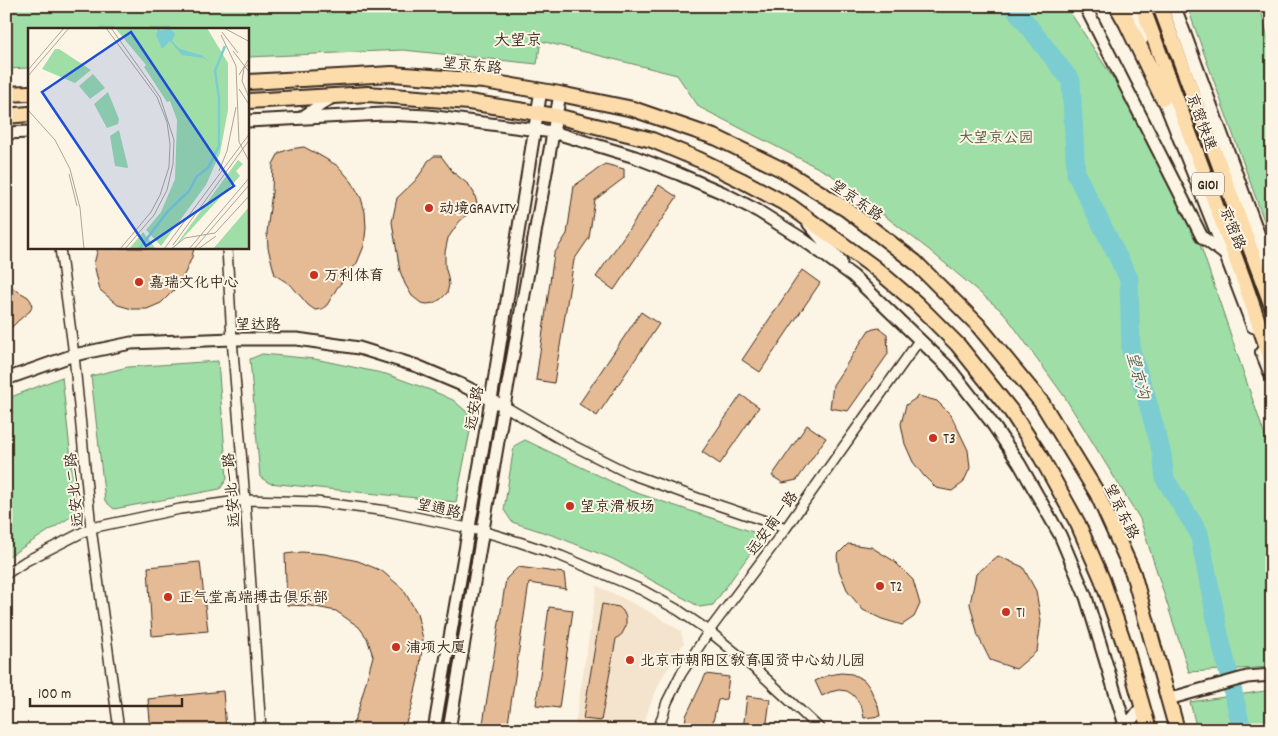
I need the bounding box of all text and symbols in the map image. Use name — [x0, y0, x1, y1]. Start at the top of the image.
inset map — [28, 28, 249, 249]
district label: 大望京 — [494, 30, 542, 53]
street label: 望京东路 — [441, 53, 503, 81]
street label: 京密快速 — [1180, 91, 1221, 155]
park label: 大望京公园 — [958, 128, 1034, 150]
road number: G101 — [1192, 172, 1224, 195]
street label: 望京东路 — [825, 175, 887, 228]
place label: 动境GRAVITY — [439, 199, 516, 221]
marker: 动境GRAVITY — [423, 202, 435, 214]
street label: 京密路 — [1213, 204, 1250, 254]
place label: 万利体育 — [324, 266, 384, 288]
marker: 万利体育 — [308, 269, 320, 281]
place label: 嘉瑞文化中心 — [149, 273, 239, 295]
marker: 嘉瑞文化中心 — [133, 276, 145, 288]
street label: 望达路 — [235, 315, 281, 337]
water label: 望京沟 — [1119, 349, 1154, 404]
street label: 远安路 — [461, 384, 491, 432]
place label: T3 — [943, 429, 956, 451]
marker: T3 — [927, 432, 939, 444]
street label: 远安北二路 — [61, 451, 91, 528]
street label: 远安北一路 — [219, 452, 247, 528]
street label: 望京东路 — [1097, 480, 1143, 544]
street label: 远安南一路 — [743, 487, 805, 561]
street label: 望通路 — [414, 495, 463, 525]
place label: 望京滑板场 — [580, 497, 655, 519]
marker: 望京滑板场 — [564, 500, 576, 512]
place label: T2 — [890, 577, 903, 599]
marker: T2 — [874, 580, 886, 592]
place label: 正气堂高端搏击俱乐部 — [178, 588, 328, 610]
marker: 正气堂高端搏击俱乐部 — [162, 591, 174, 603]
place label: T1 — [1016, 603, 1025, 625]
marker: T1 — [1000, 606, 1012, 618]
place label: 浦项大厦 — [406, 638, 466, 660]
marker: 浦项大厦 — [390, 641, 402, 653]
place label: 北京市朝阳区教育国资中心幼儿园 — [640, 651, 865, 673]
marker: 北京市朝阳区教育国资中心幼儿园 — [624, 654, 636, 666]
scale bar — [30, 676, 182, 708]
text: 100 m — [38, 684, 71, 706]

